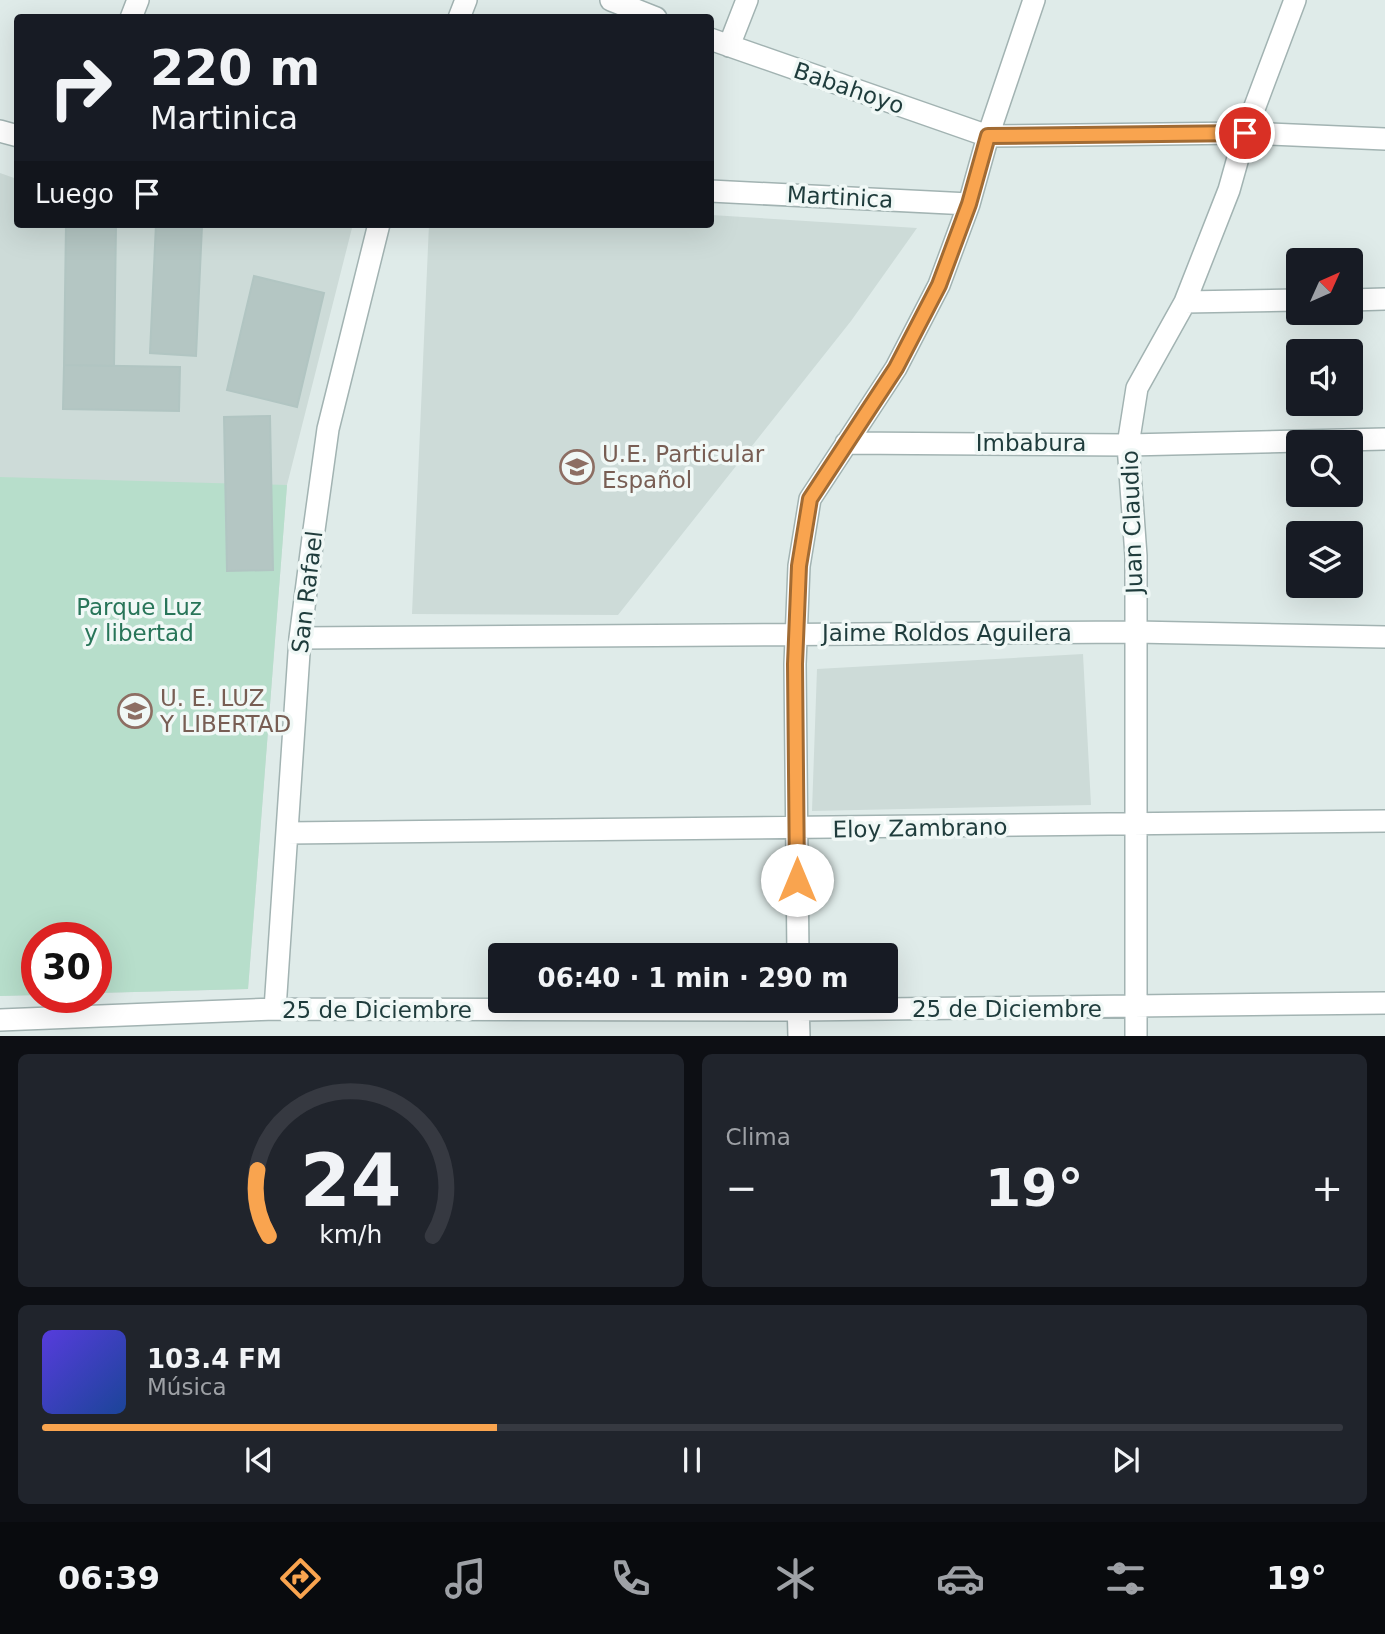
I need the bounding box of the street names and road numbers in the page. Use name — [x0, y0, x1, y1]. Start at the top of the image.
street label: Babahoyo — [790, 57, 908, 119]
street label: Martinica — [786, 181, 894, 213]
street label: Imbabura — [976, 430, 1086, 456]
street label: Juan Claudio — [1117, 450, 1148, 596]
street label: San Rafael — [287, 529, 327, 655]
street label: Jaime Roldos Aguilera — [820, 620, 1072, 646]
street label: Eloy Zambrano — [832, 813, 1008, 843]
street label: 25 de Diciembre — [912, 996, 1102, 1022]
street label: 25 de Diciembre — [282, 997, 472, 1023]

